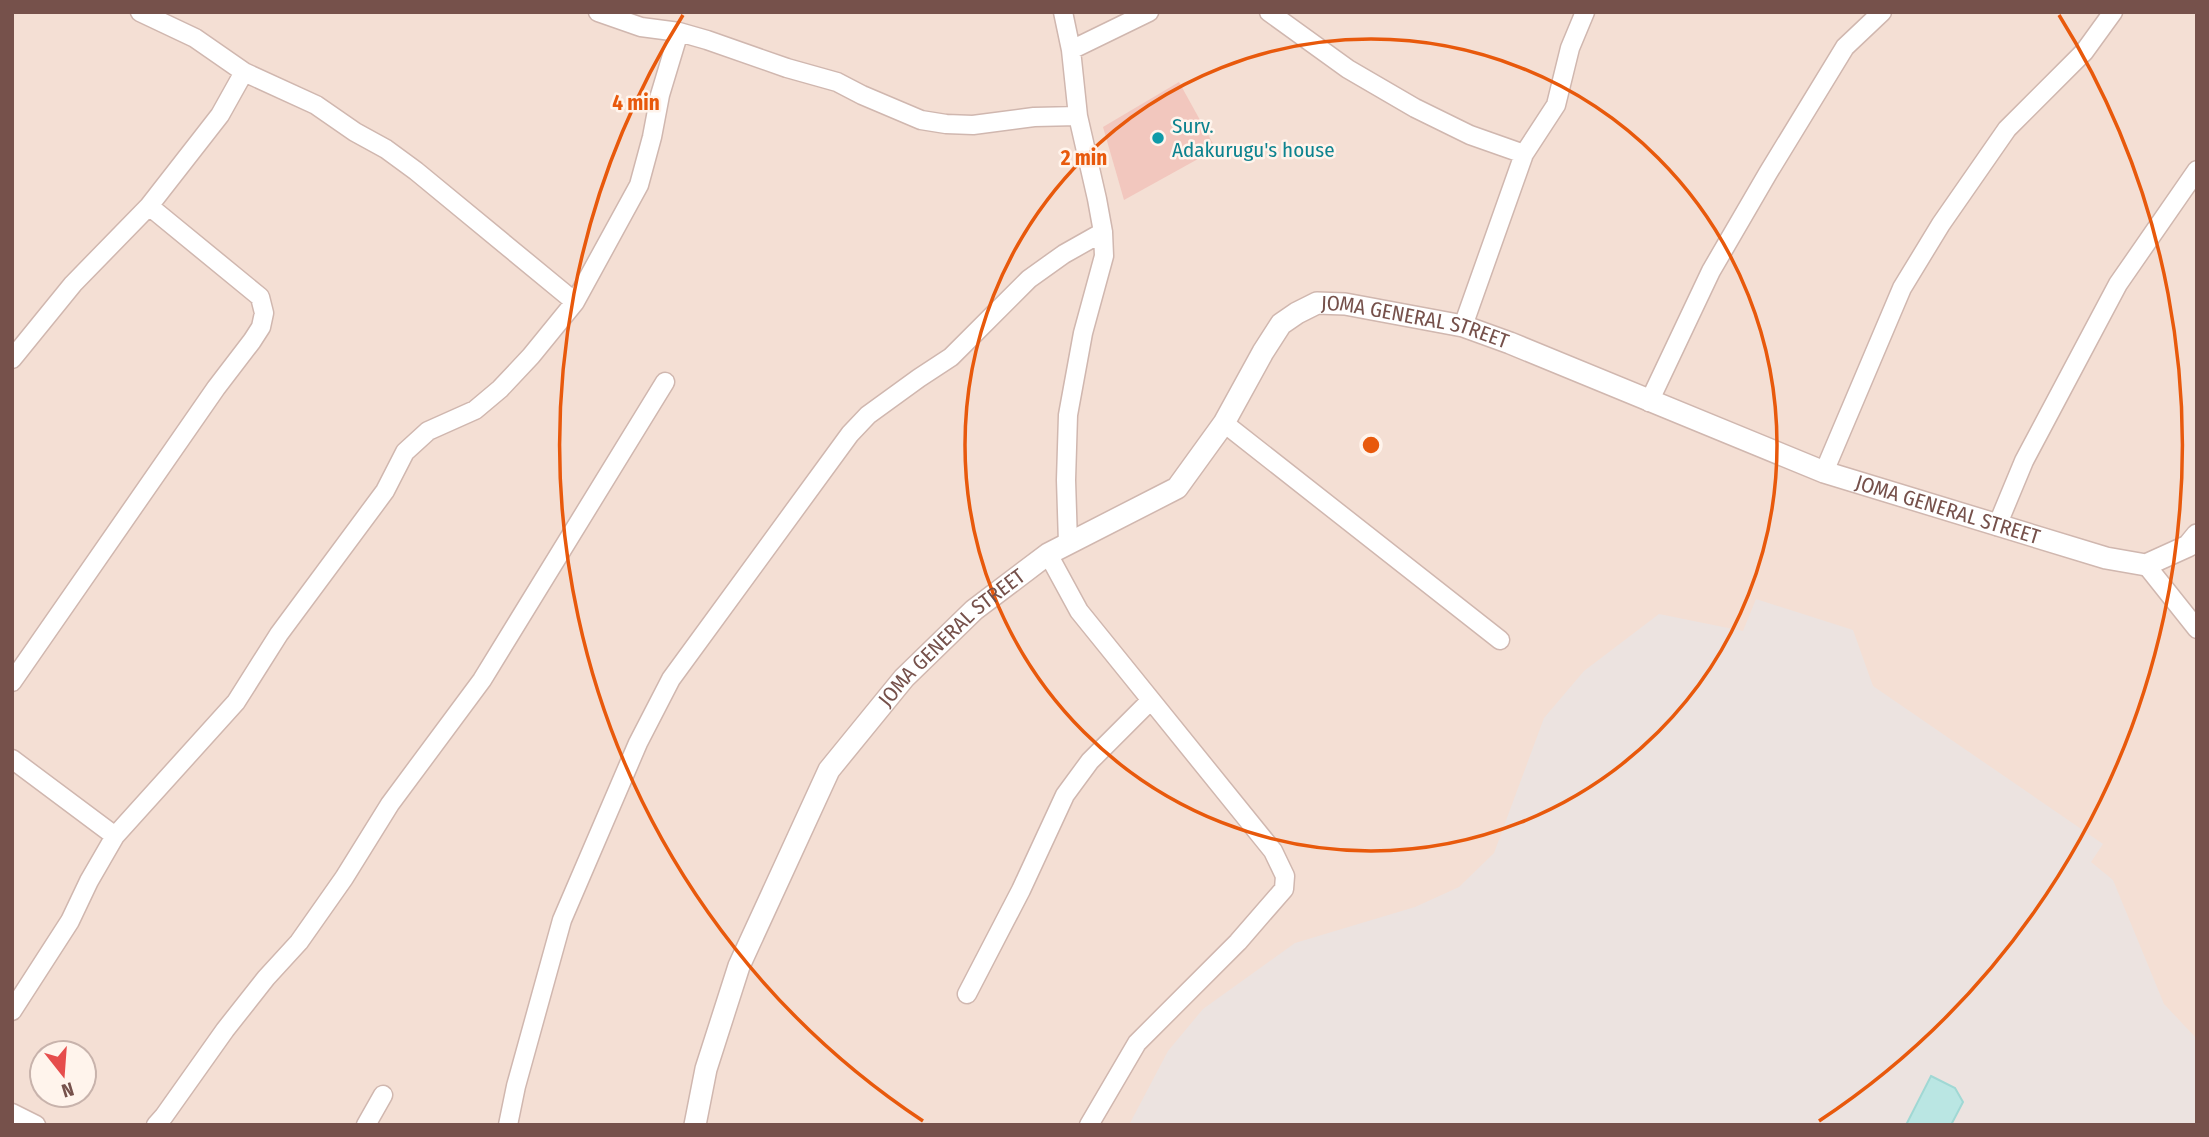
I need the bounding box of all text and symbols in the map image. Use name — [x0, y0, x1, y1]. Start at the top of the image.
text: 4 min — [612, 90, 660, 116]
place label: Surv. Adakurugu's house — [1172, 113, 1335, 163]
marker: Surv. Adakurugu's house — [1150, 130, 1166, 146]
text: 2 min — [1060, 145, 1107, 171]
street label: JOMA GENERAL STREET — [1321, 290, 1512, 354]
centre of rings — [1359, 433, 1383, 457]
street label: JOMA GENERAL STREET — [1852, 469, 2043, 550]
street label: JOMA GENERAL STREET — [873, 563, 1030, 712]
north arrow — [28, 1039, 98, 1109]
text: N — [59, 1077, 77, 1102]

